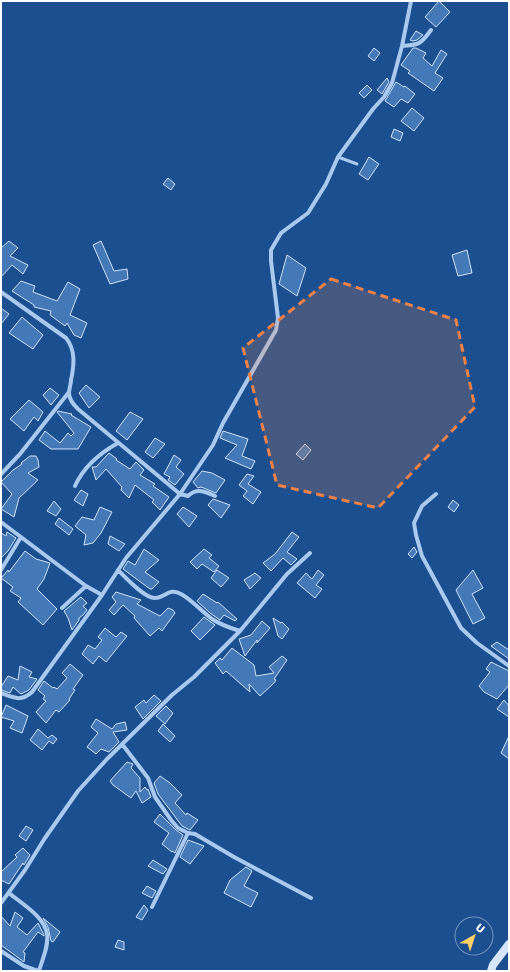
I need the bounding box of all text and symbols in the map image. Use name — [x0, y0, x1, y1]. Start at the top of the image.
north arrow — [454, 916, 494, 956]
text: U — [473, 921, 487, 936]

